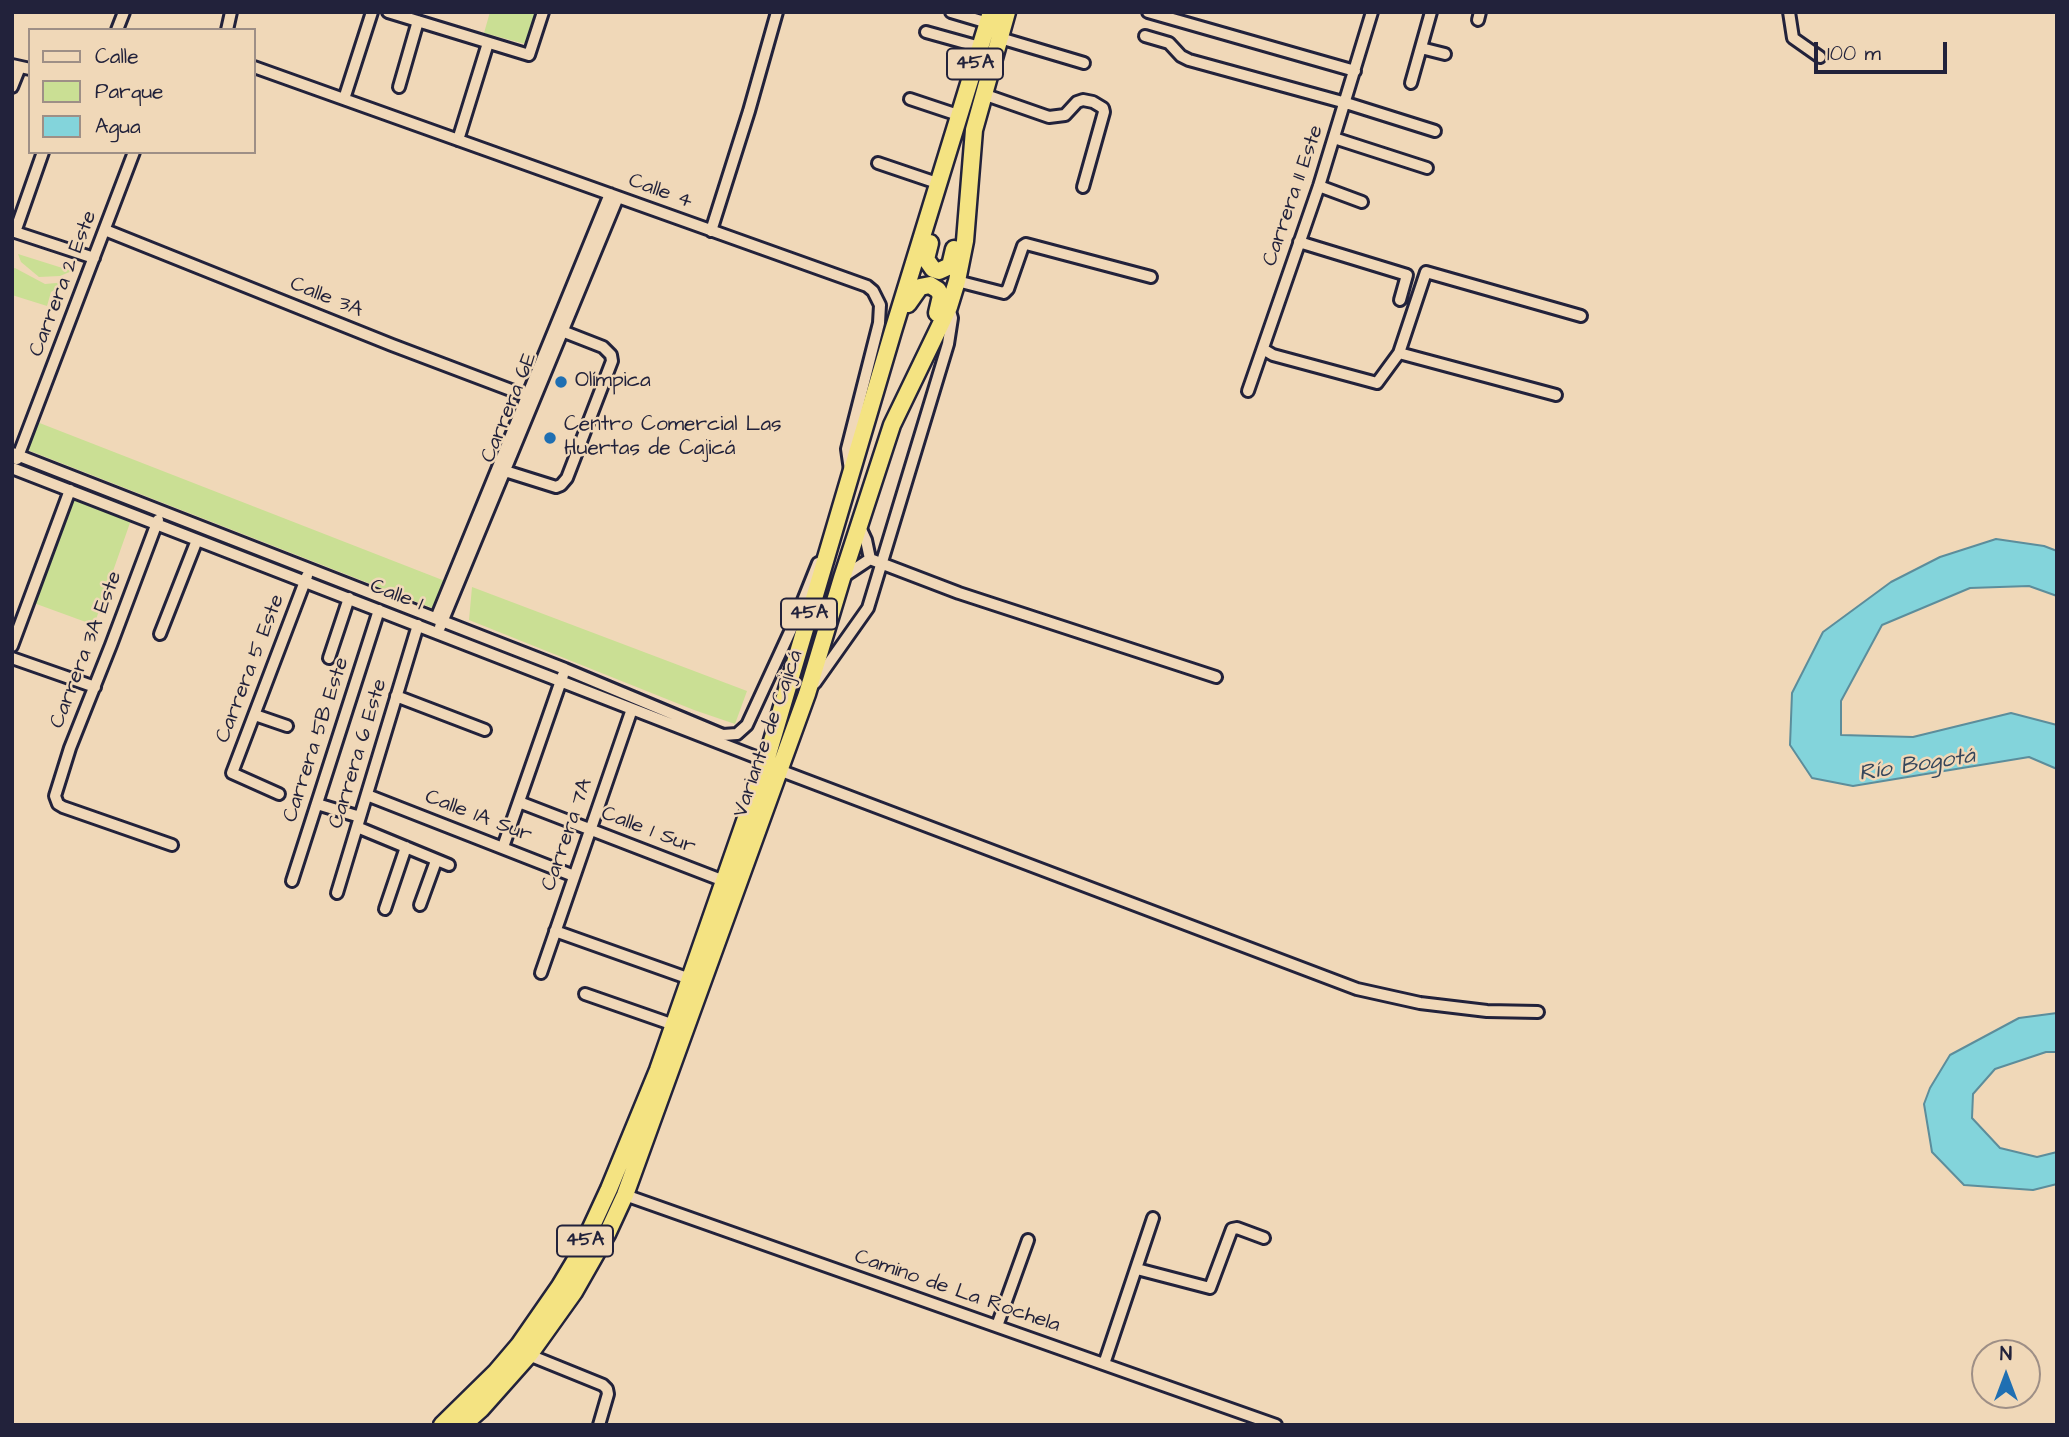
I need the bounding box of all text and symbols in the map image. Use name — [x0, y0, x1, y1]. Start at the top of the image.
legend — [28, 28, 256, 154]
scale bar — [1817, 28, 1950, 72]
text: 100 m — [1827, 39, 1881, 68]
text: Calle — [95, 42, 139, 71]
road number: 45A — [947, 48, 1003, 80]
text: Parque — [95, 77, 163, 106]
text: Agua — [95, 112, 141, 141]
street label: Carrera 11 Este — [1258, 122, 1330, 270]
street label: Calle 4 — [625, 169, 695, 215]
street label: Carrera 2 Este — [25, 208, 103, 360]
street label: Calle 3A — [286, 272, 366, 324]
street label: Carrera 6E — [477, 349, 543, 467]
place label: Olímpica — [575, 369, 651, 395]
marker: Olímpica — [553, 374, 569, 390]
place label: Centro Comercial Las Huertas de Cajicá — [564, 413, 782, 463]
marker: Centro Comercial Las Huertas de Cajicá — [542, 430, 558, 446]
street label: Carrera 3A Este — [45, 568, 129, 732]
street label: Calle 1 — [366, 574, 426, 618]
street label: Carrera 5 Este — [211, 591, 291, 747]
road number: 45A — [781, 598, 837, 629]
street label: Variante de Cajicá — [729, 647, 809, 821]
street label: Carrera 5B Este — [278, 654, 356, 826]
street label: Carrera 6 Este — [324, 676, 394, 832]
water label: Río Bogotá — [1857, 743, 1977, 789]
street label: Carrera 7A — [537, 776, 599, 894]
street label: Calle 1A Sur — [421, 785, 535, 849]
street label: Calle 1 Sur — [597, 802, 699, 860]
road number: 45A — [557, 1226, 613, 1256]
street label: Camino de La Rochela — [851, 1245, 1063, 1339]
north arrow — [1971, 1339, 2041, 1409]
text: N — [2000, 1341, 2012, 1368]

